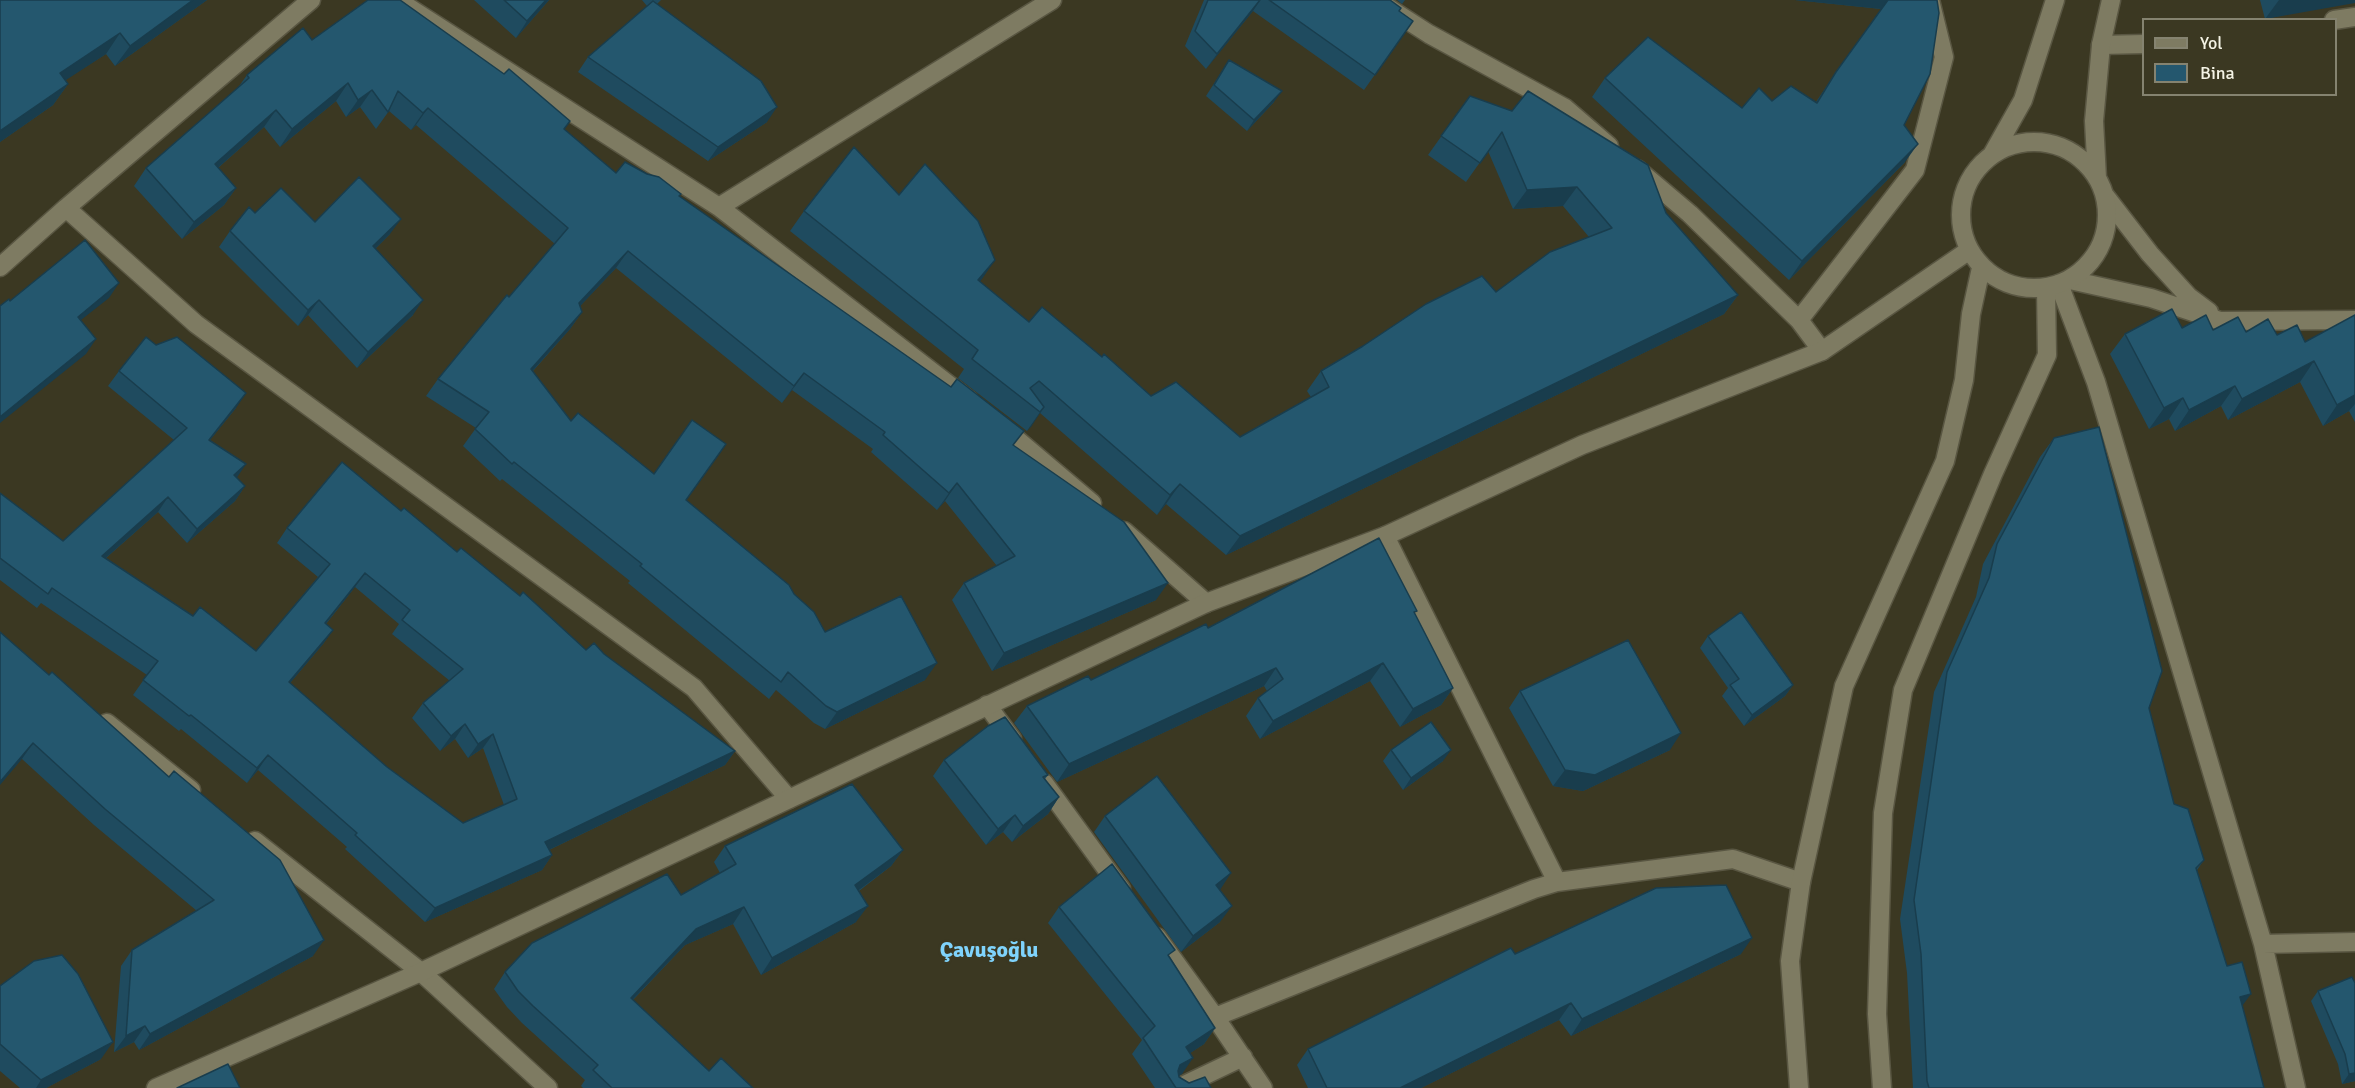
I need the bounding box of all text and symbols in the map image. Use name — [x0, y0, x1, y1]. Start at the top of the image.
legend — [2142, 18, 2337, 96]
text: Yol — [2200, 32, 2223, 54]
text: Bina — [2200, 62, 2235, 84]
district label: Çavuşoğlu — [940, 938, 1038, 964]

